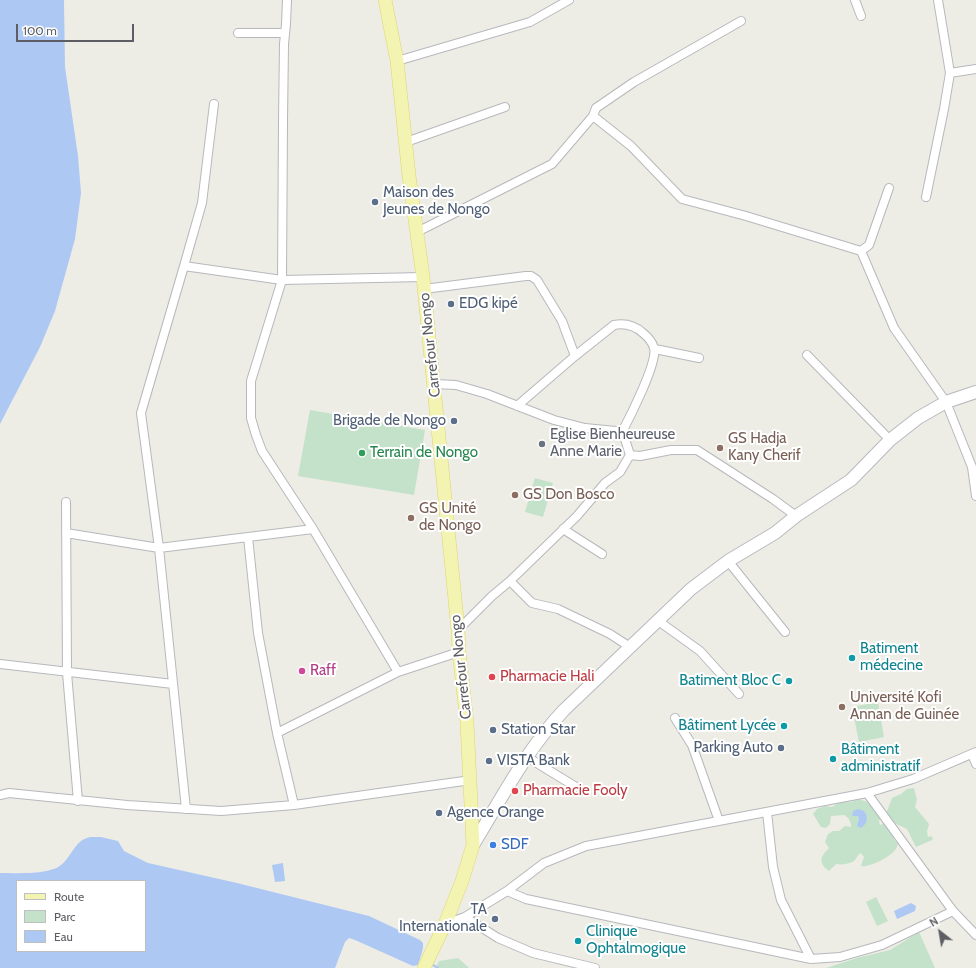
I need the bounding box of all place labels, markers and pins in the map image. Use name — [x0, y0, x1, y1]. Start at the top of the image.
place label: Maison des Jeunes de Nongo — [383, 184, 490, 219]
marker: Maison des Jeunes de Nongo — [370, 197, 380, 207]
place label: EDG kipé — [459, 295, 518, 313]
marker: EDG kipé — [446, 299, 456, 309]
place label: Brigade de Nongo — [333, 412, 446, 430]
marker: Brigade de Nongo — [449, 416, 459, 426]
place label: Eglise Bienheureuse Anne Marie — [550, 426, 675, 461]
place label: GS Hadja Kany Cherif — [728, 430, 801, 465]
marker: Eglise Bienheureuse Anne Marie — [537, 439, 547, 449]
marker: GS Hadja Kany Cherif — [715, 443, 725, 453]
place label: Terrain de Nongo — [370, 444, 478, 462]
marker: Terrain de Nongo — [357, 448, 367, 458]
place label: GS Don Bosco — [523, 486, 614, 504]
marker: GS Don Bosco — [510, 490, 520, 500]
place label: GS Unité de Nongo — [419, 500, 481, 535]
marker: GS Unité de Nongo — [406, 513, 416, 523]
place label: Batiment médecine — [860, 640, 923, 675]
marker: Batiment médecine — [847, 653, 857, 663]
place label: Raff — [310, 662, 336, 680]
marker: Raff — [297, 666, 307, 676]
place label: Pharmacie Hali — [500, 668, 594, 686]
marker: Pharmacie Hali — [487, 672, 497, 682]
place label: Batiment Bloc C — [679, 672, 781, 690]
marker: Batiment Bloc C — [784, 676, 794, 686]
place label: Université Kofi Annan de Guinée — [850, 689, 959, 724]
marker: Université Kofi Annan de Guinée — [837, 702, 847, 712]
place label: Bâtiment Lycée — [678, 717, 776, 735]
place label: Station Star — [501, 721, 575, 739]
marker: Bâtiment Lycée — [779, 721, 789, 731]
marker: Station Star — [488, 725, 498, 735]
place label: Parking Auto — [693, 739, 773, 757]
place label: Bâtiment administratif — [841, 741, 921, 776]
marker: Parking Auto — [776, 743, 786, 753]
place label: VISTA Bank — [497, 752, 570, 770]
marker: Bâtiment administratif — [828, 754, 838, 764]
marker: VISTA Bank — [484, 756, 494, 766]
place label: Pharmacie Fooly — [523, 782, 628, 800]
marker: Pharmacie Fooly — [510, 786, 520, 796]
place label: Agence Orange — [447, 804, 544, 822]
marker: Agence Orange — [434, 808, 444, 818]
place label: SDF — [501, 836, 529, 854]
marker: SDF — [488, 840, 498, 850]
place label: TA Internationale — [399, 901, 487, 936]
marker: TA Internationale — [490, 914, 500, 924]
place label: Clinique Ophtalmogique — [586, 923, 686, 958]
marker: Clinique Ophtalmogique — [573, 936, 583, 946]

